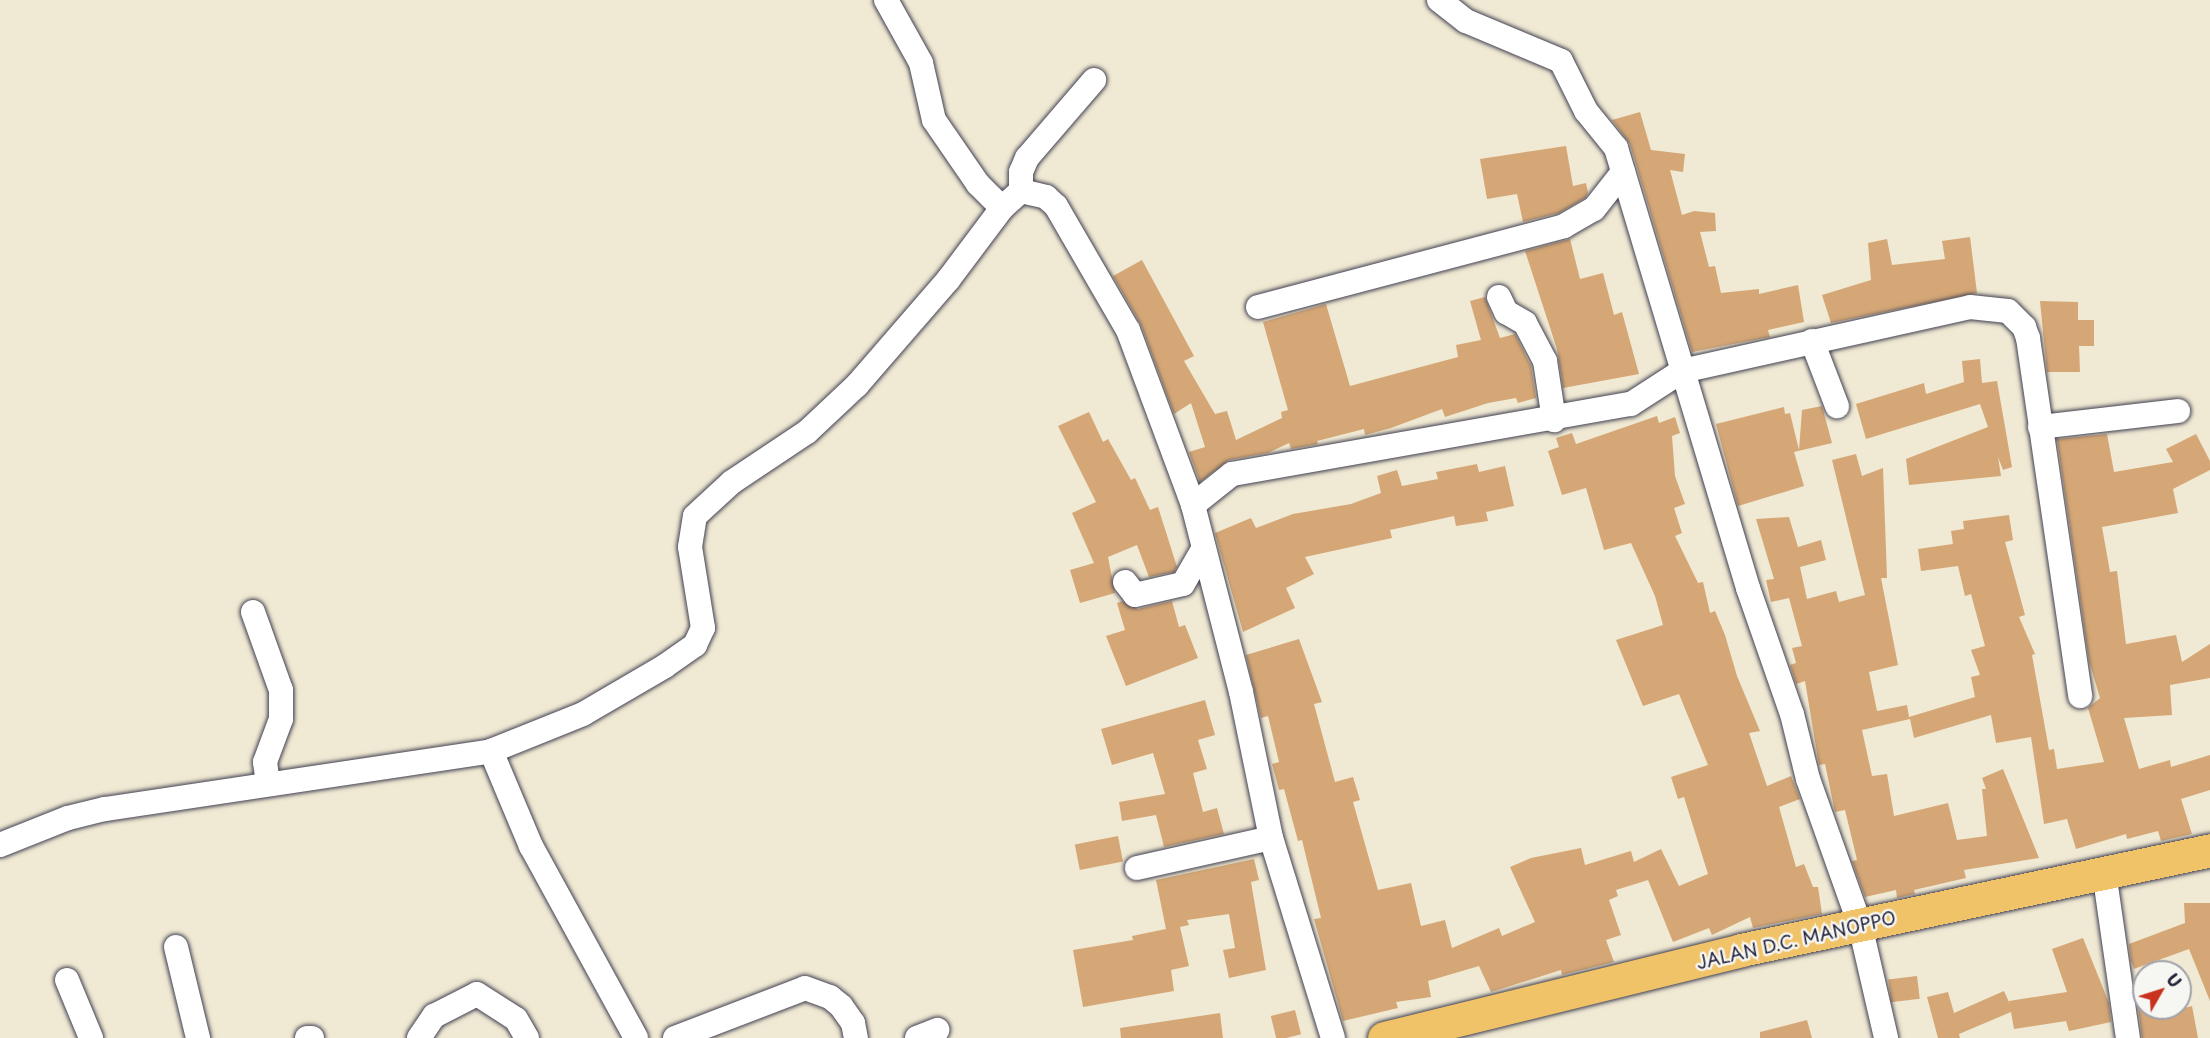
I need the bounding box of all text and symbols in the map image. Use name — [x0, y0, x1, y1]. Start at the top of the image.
street label: JALAN D.C. MANOPPO — [1694, 907, 1898, 973]
north arrow — [2132, 960, 2192, 1020]
text: U — [2161, 968, 2188, 992]

